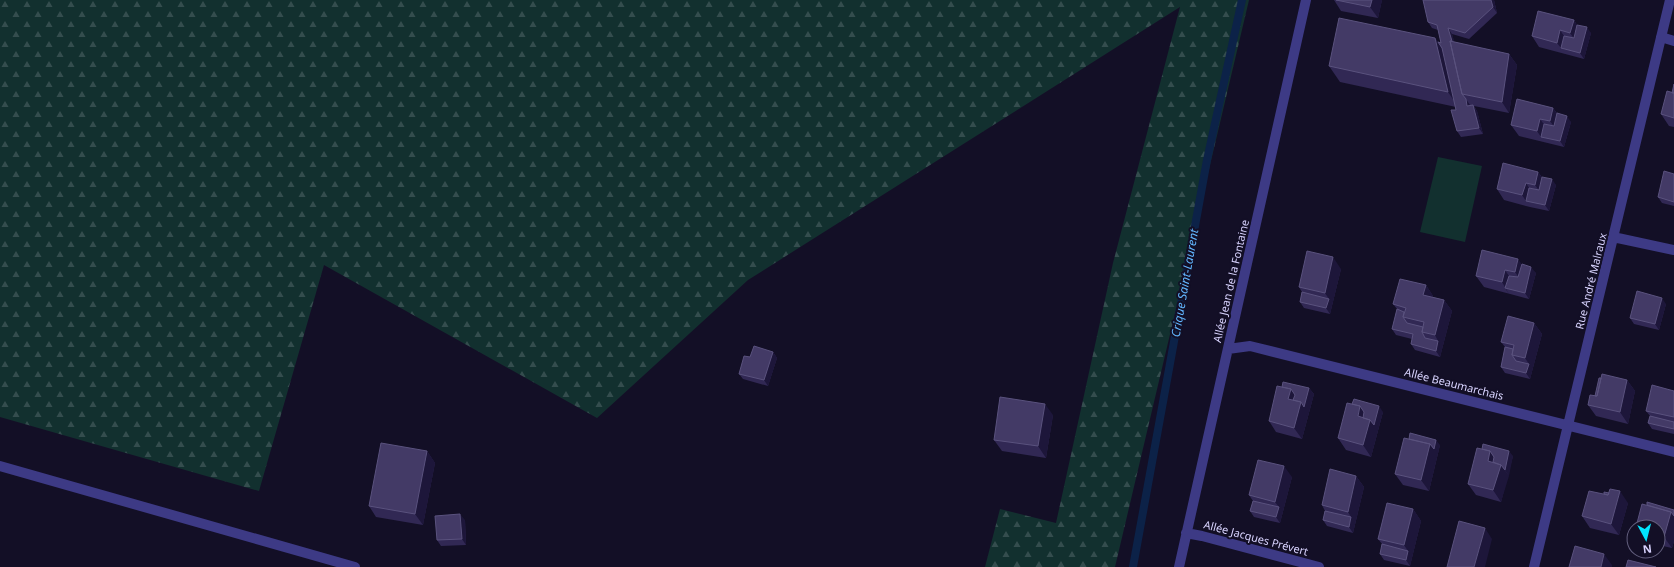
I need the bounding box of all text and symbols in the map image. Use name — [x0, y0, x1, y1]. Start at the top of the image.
street label: Allée Jean de la Fontaine — [1209, 218, 1252, 344]
water label: Crique Saint-Laurent — [1167, 227, 1203, 338]
street label: Rue André Malraux — [1571, 231, 1610, 331]
street label: Allée Beaumarchais — [1403, 364, 1505, 403]
street label: Allée Jacques Prévert — [1202, 516, 1310, 559]
north arrow — [1626, 519, 1666, 559]
text: N — [1642, 541, 1653, 557]

